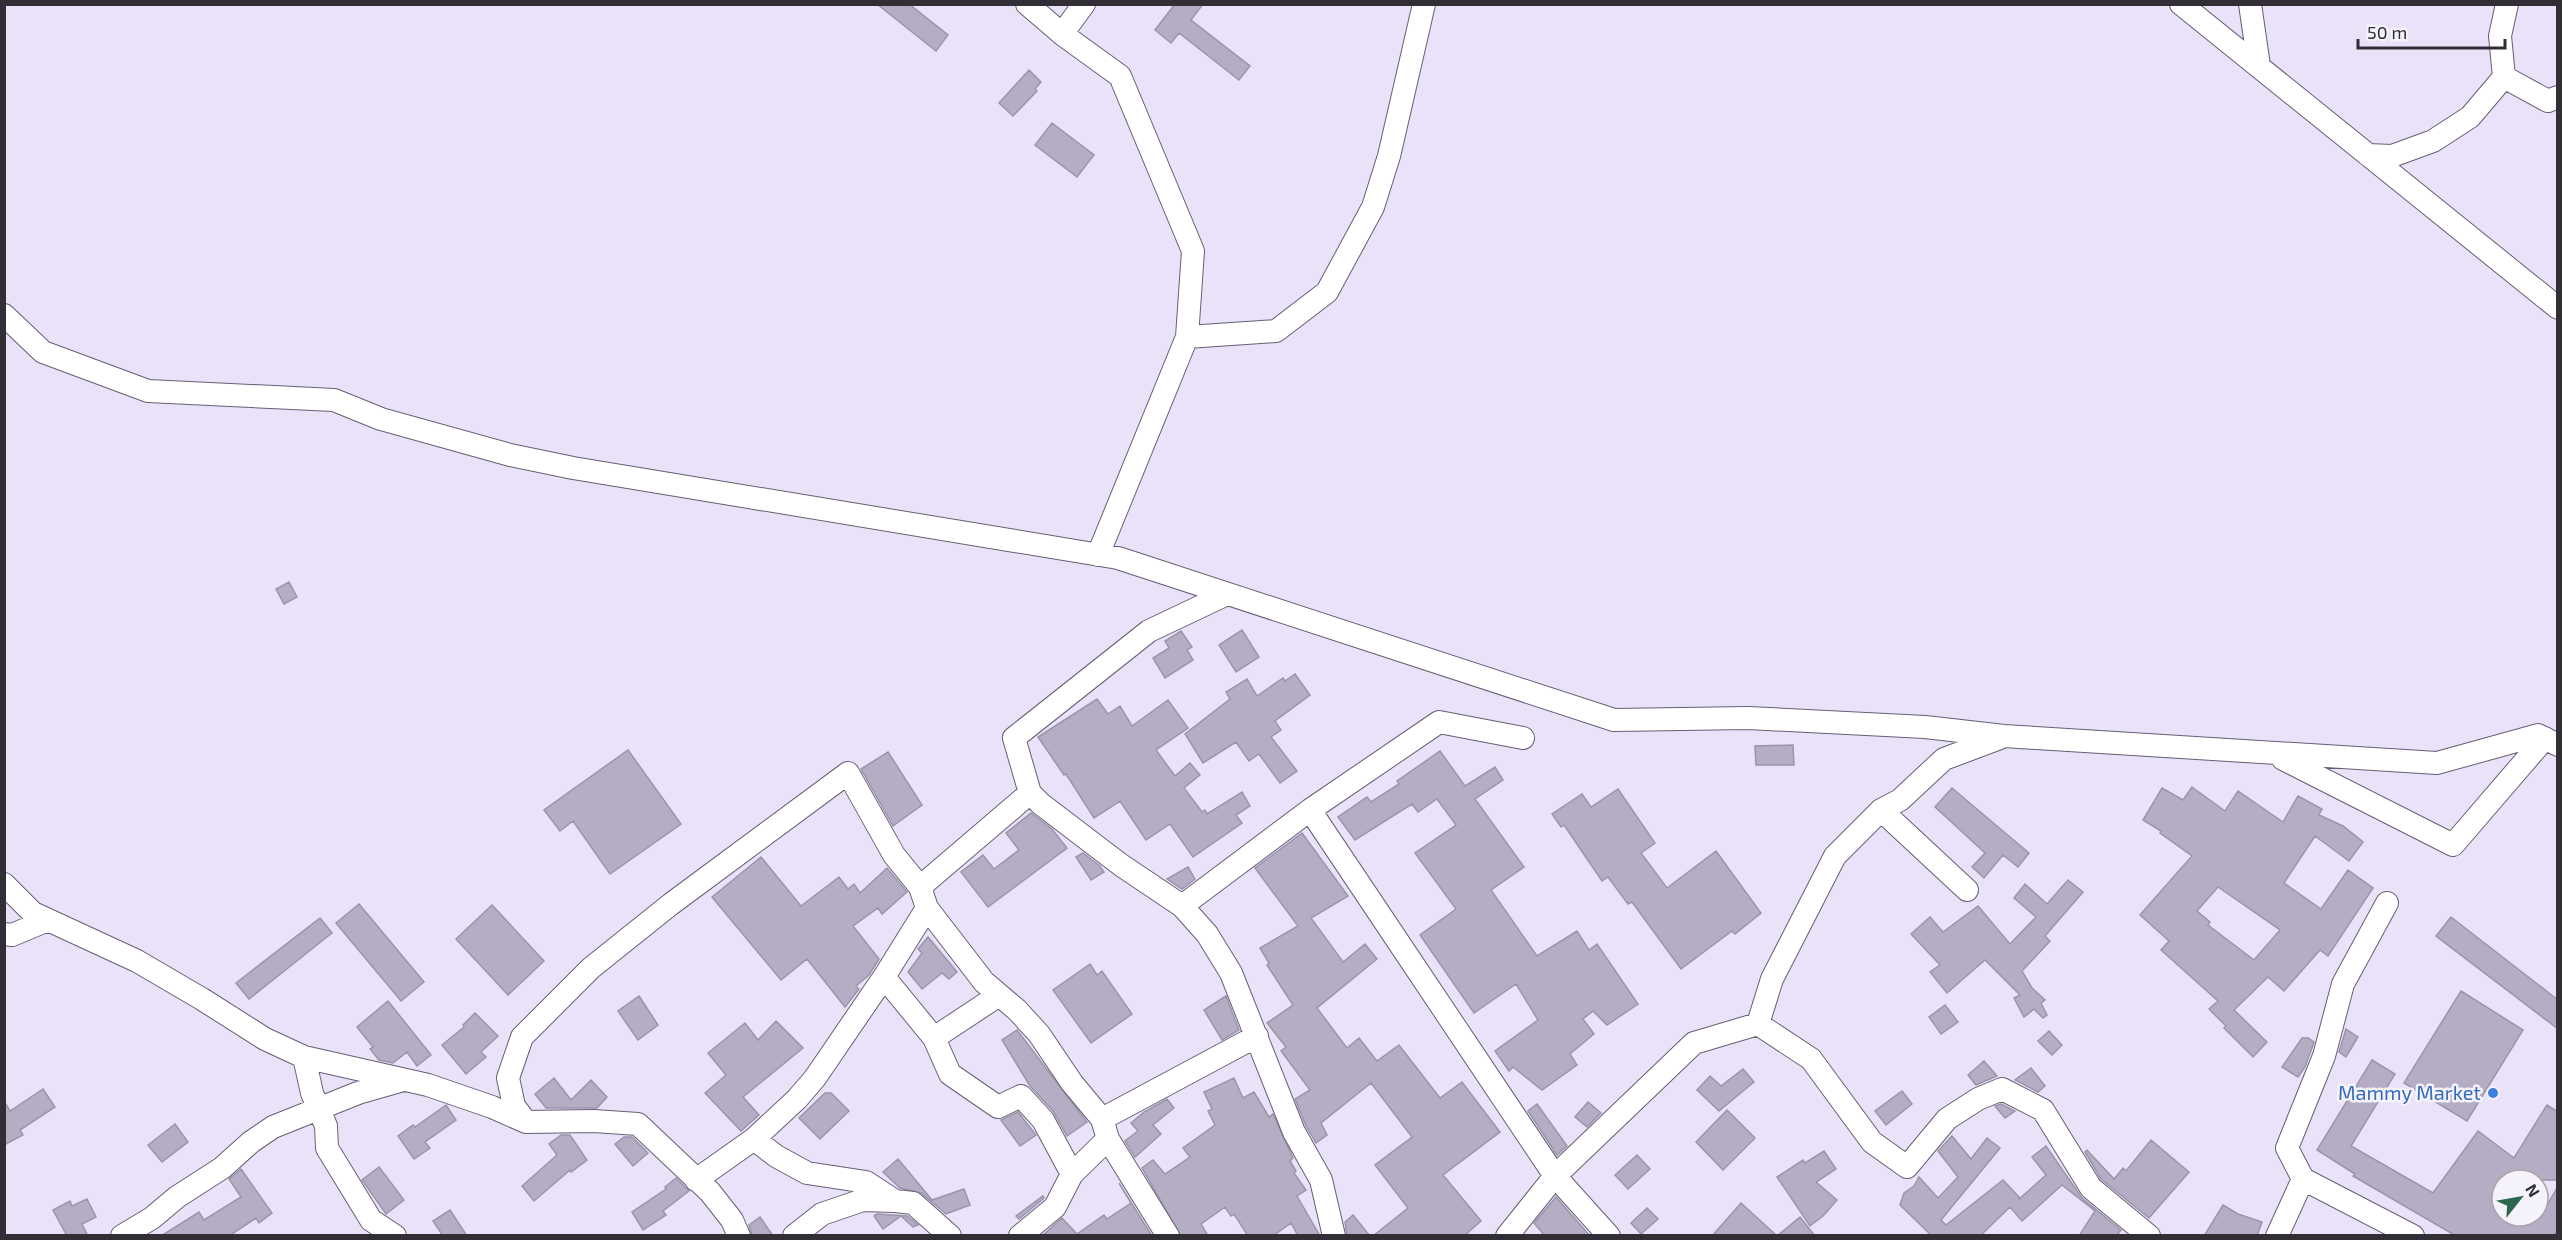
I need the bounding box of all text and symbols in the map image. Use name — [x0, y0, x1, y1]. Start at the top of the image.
scale bar — [2358, 12, 2505, 50]
text: 50 m — [2367, 21, 2407, 43]
place label: Mammy Market — [2338, 1080, 2481, 1104]
marker: Mammy Market — [2486, 1086, 2500, 1100]
north arrow — [2490, 1168, 2550, 1228]
text: N — [2522, 1180, 2544, 1200]

